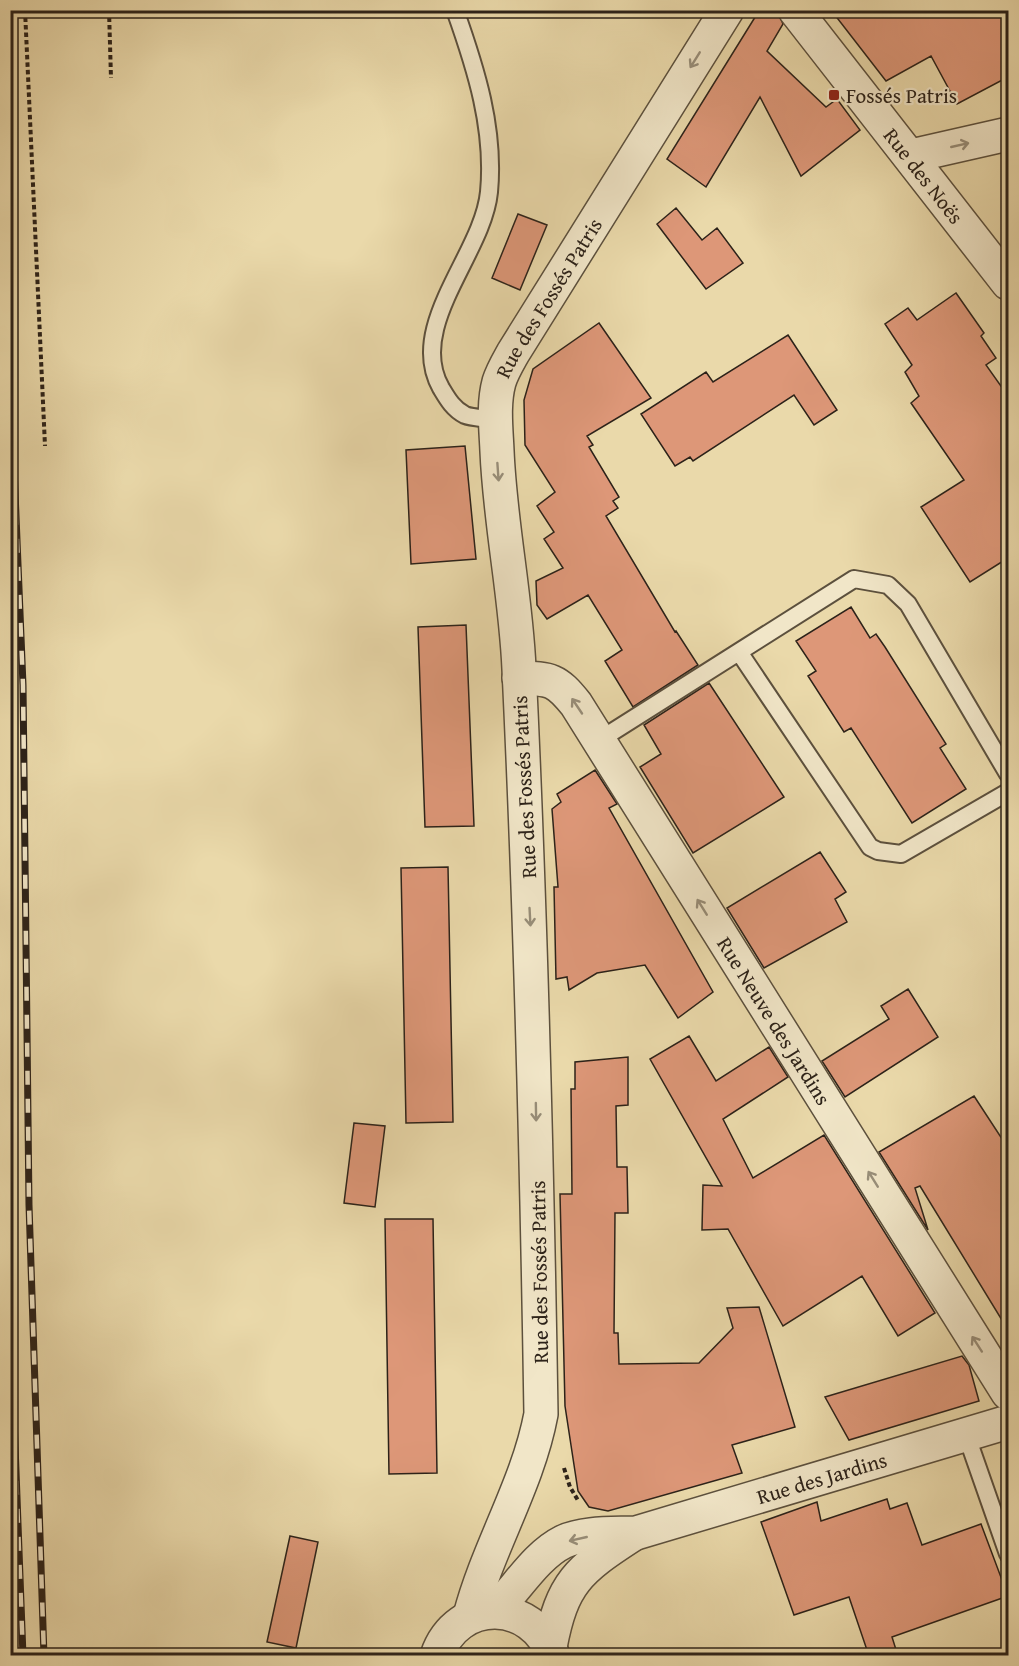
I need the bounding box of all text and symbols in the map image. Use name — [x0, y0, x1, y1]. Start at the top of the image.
one-way arrow — [689, 51, 701, 68]
place label: Fossés Patris — [846, 80, 957, 111]
marker: Fossés Patris — [827, 88, 841, 102]
street label: Rue des Noës — [877, 121, 972, 230]
one-way arrow — [950, 139, 969, 150]
street label: Rue des Fossés Patris — [487, 212, 609, 383]
one-way arrow — [493, 462, 504, 482]
street label: Rue des Fossés Patris — [504, 695, 544, 879]
one-way arrow — [570, 698, 582, 715]
one-way arrow — [696, 899, 708, 916]
one-way arrow — [524, 907, 535, 927]
street label: Rue Neuve des Jardins — [710, 930, 839, 1111]
one-way arrow — [530, 1102, 542, 1122]
one-way arrow — [866, 1171, 878, 1188]
street label: Rue des Fossés Patris — [522, 1180, 556, 1364]
one-way arrow — [971, 1336, 983, 1353]
street label: Rue des Jardins — [753, 1444, 890, 1512]
one-way arrow — [569, 1533, 588, 1545]

